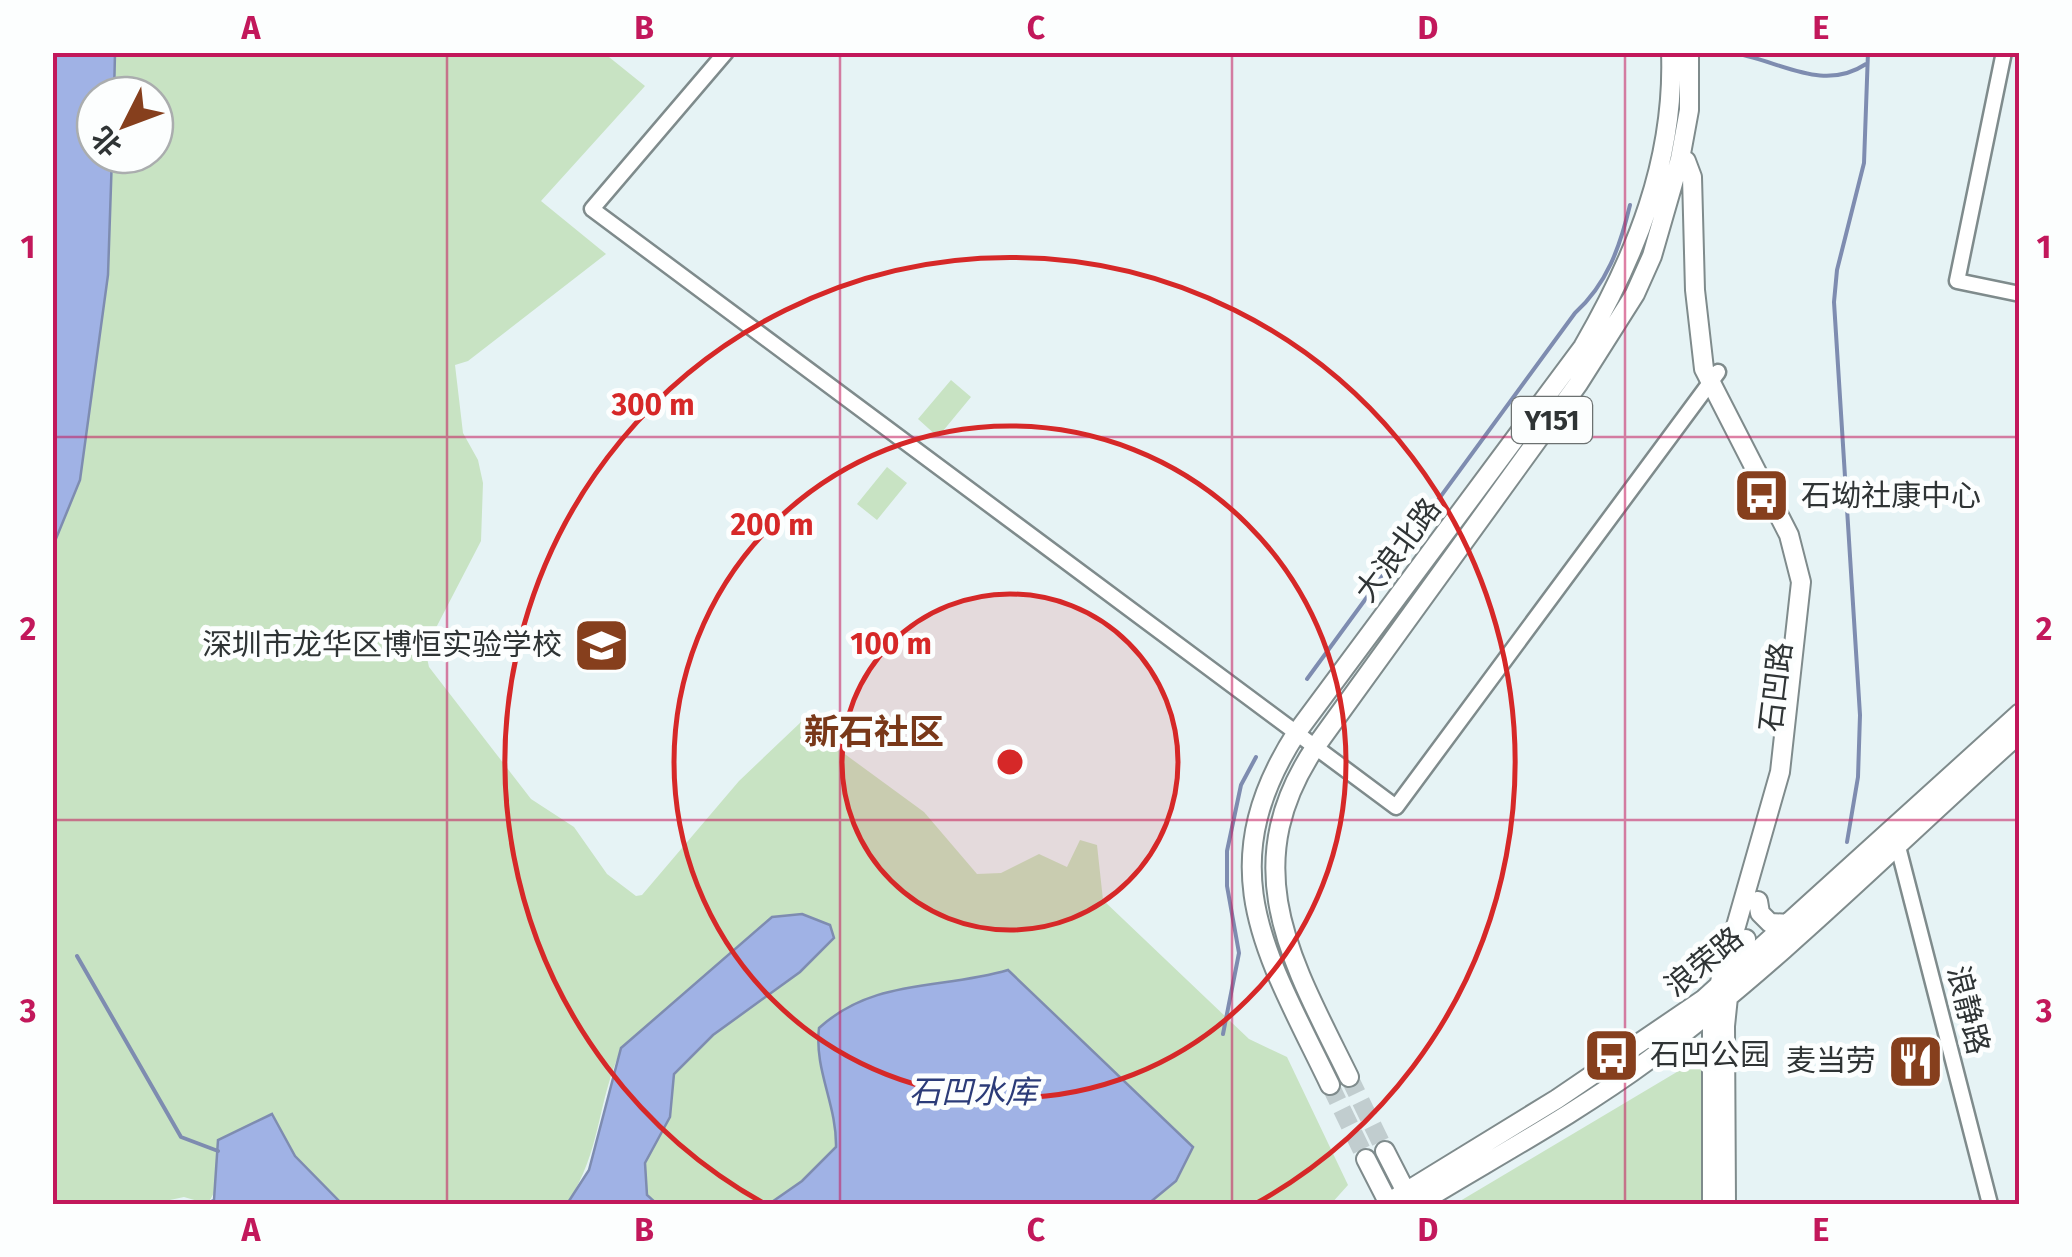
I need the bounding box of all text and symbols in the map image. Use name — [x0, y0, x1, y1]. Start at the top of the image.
text: A — [241, 9, 262, 47]
text: B — [634, 9, 654, 47]
text: C — [1027, 9, 1046, 47]
text: D — [1418, 9, 1438, 47]
text: E — [1813, 9, 1829, 47]
north arrow — [75, 75, 175, 175]
text: 北 — [85, 120, 128, 163]
text: 1 — [21, 228, 35, 266]
text: 1 — [2037, 228, 2051, 266]
text: 300 m — [610, 387, 695, 423]
road number: Y151 — [1512, 397, 1592, 443]
bus stop icon: 石坳社康中心 — [1732, 466, 1792, 526]
place label: 石坳社康中心 — [1801, 478, 1981, 514]
street label: 大浪北路 — [1348, 491, 1448, 609]
text: 200 m — [730, 507, 814, 543]
text: 2 — [20, 610, 36, 648]
text: 2 — [2036, 610, 2052, 648]
school or university icon: 深圳市龙华区博恒实验学校 — [571, 615, 631, 675]
text: 100 m — [850, 626, 932, 662]
place label: 深圳市龙华区博恒实验学校 — [202, 627, 562, 663]
street label: 石凹路 — [1753, 640, 1799, 734]
district label: 新石社区 — [804, 711, 944, 753]
centre of rings — [992, 744, 1028, 780]
street label: 浪荣路 — [1658, 920, 1750, 1004]
street label: 浪静路 — [1940, 962, 1996, 1058]
text: 3 — [19, 992, 36, 1030]
text: 3 — [2035, 992, 2052, 1030]
bus stop icon: 石凹公园 — [1581, 1025, 1641, 1085]
restaurant icon: 麦当劳 — [1885, 1031, 1945, 1091]
place label: 石凹公园 — [1650, 1037, 1770, 1073]
place label: 麦当劳 — [1786, 1043, 1876, 1079]
water label: 石凹水库 — [909, 1073, 1042, 1111]
text: A — [241, 1211, 262, 1249]
text: B — [634, 1211, 654, 1249]
text: C — [1027, 1211, 1046, 1249]
text: D — [1418, 1211, 1438, 1249]
text: E — [1813, 1211, 1829, 1249]

